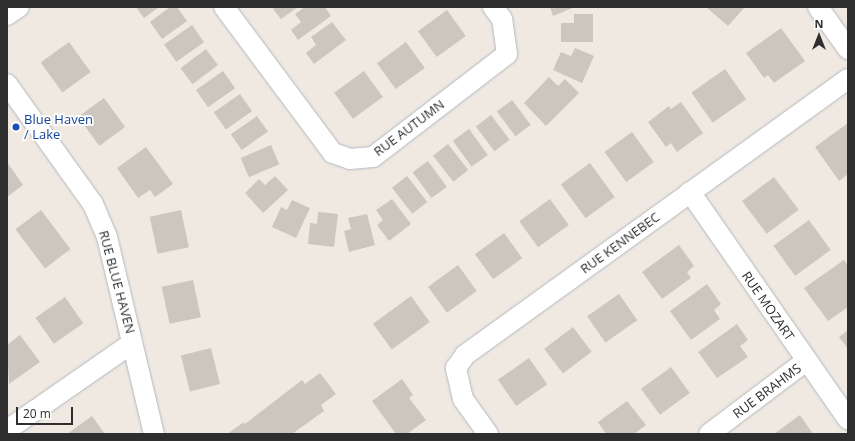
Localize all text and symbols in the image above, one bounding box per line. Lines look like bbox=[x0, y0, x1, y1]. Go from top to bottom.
north arrow bbox=[799, 16, 839, 56]
text: N bbox=[815, 16, 823, 31]
street label: RUE AUTUMN bbox=[371, 97, 447, 159]
place label: Blue Haven / Lake bbox=[24, 112, 93, 143]
marker: Blue Haven / Lake bbox=[11, 122, 21, 132]
street label: RUE KENNEBEC bbox=[577, 209, 663, 277]
street label: RUE BLUE HAVEN bbox=[96, 229, 138, 335]
street label: RUE MOZART bbox=[738, 268, 798, 344]
street label: RUE BRAHMS bbox=[730, 360, 804, 422]
scale bar bbox=[18, 399, 75, 425]
text: 20 m bbox=[23, 405, 51, 422]

